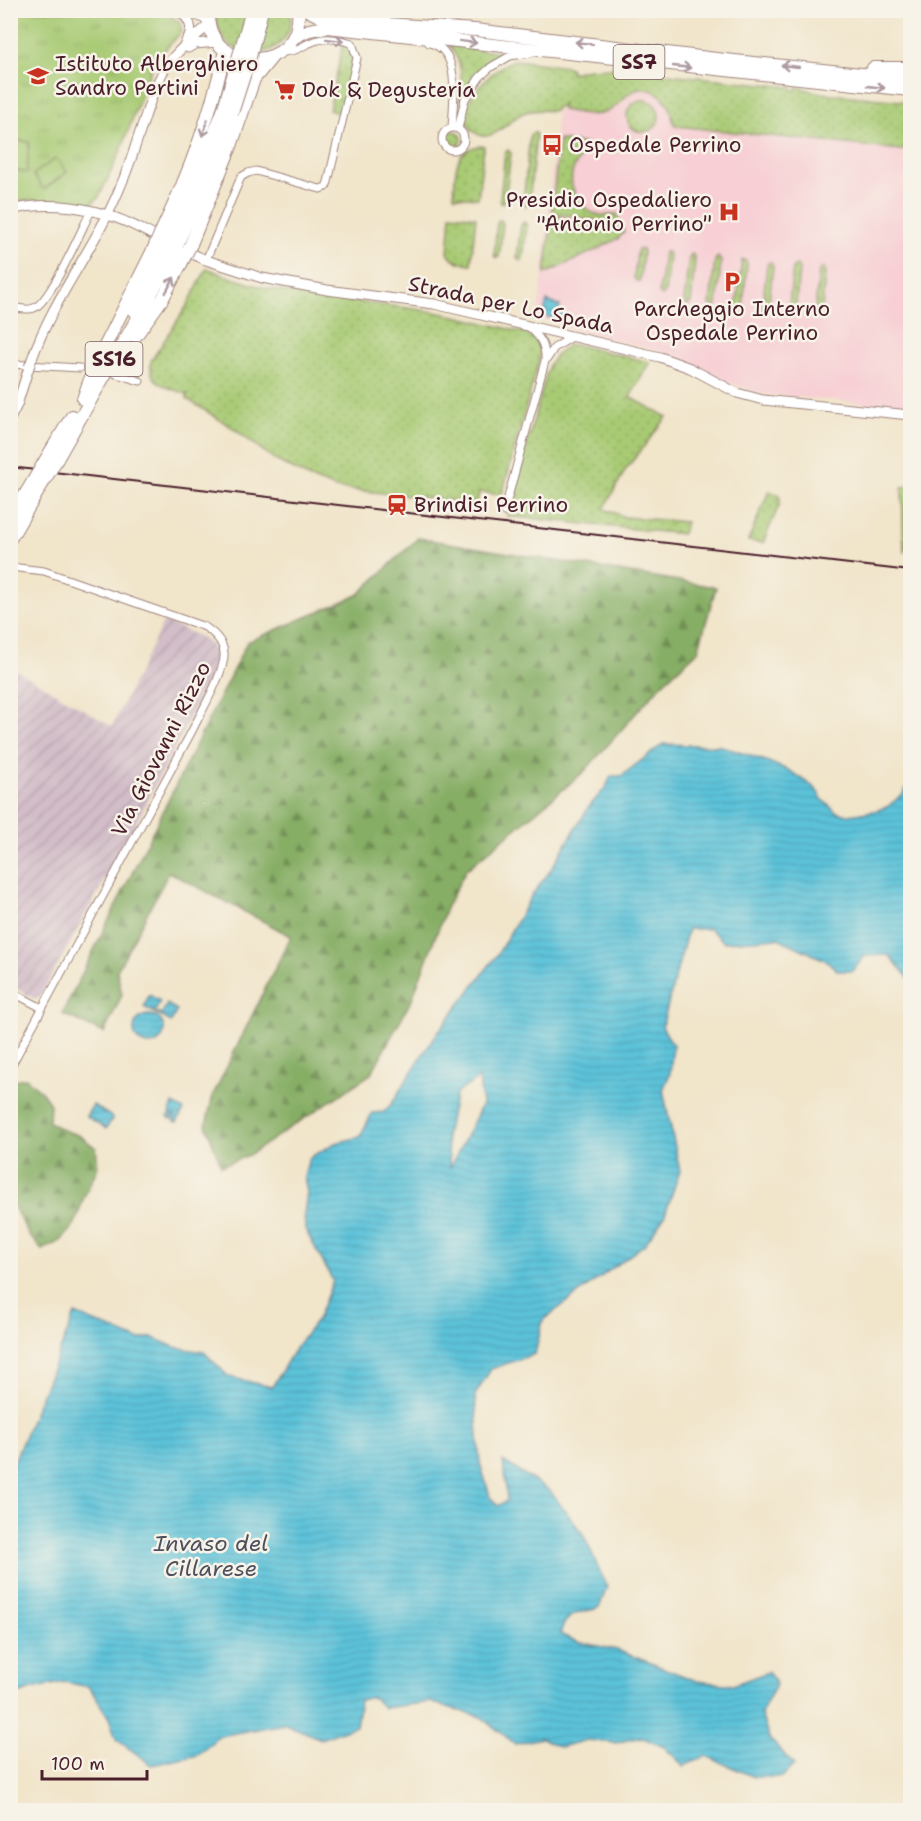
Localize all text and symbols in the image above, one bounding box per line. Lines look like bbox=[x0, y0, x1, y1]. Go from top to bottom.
one-way arrow bbox=[325, 35, 345, 46]
one-way arrow bbox=[457, 37, 477, 48]
one-way arrow bbox=[574, 37, 594, 48]
road number: SS7 bbox=[614, 45, 664, 79]
place label: Istituto Alberghiero Sandro Pertini bbox=[55, 50, 258, 102]
one-way arrow bbox=[780, 60, 800, 71]
one-way arrow bbox=[672, 61, 692, 72]
school or university icon: Istituto Alberghiero Sandro Pertini bbox=[26, 64, 50, 88]
place label: Dok & Degusteria bbox=[302, 76, 475, 104]
supermarket icon: Dok & Degusteria bbox=[273, 78, 297, 102]
one-way arrow bbox=[866, 82, 886, 93]
one-way arrow bbox=[198, 118, 209, 137]
place label: Ospedale Perrino bbox=[569, 131, 741, 159]
bus stop icon: Ospedale Perrino bbox=[540, 133, 564, 157]
place label: Presidio Ospedaliero "Antonio Perrino" bbox=[506, 186, 712, 238]
hospital icon: Presidio Ospedaliero "Antonio Perrino" bbox=[717, 200, 741, 224]
street label: Strada per Lo Spada bbox=[406, 270, 616, 340]
parking icon: Parcheggio Interno Ospedale Perrino bbox=[720, 270, 744, 294]
one-way arrow bbox=[165, 277, 177, 294]
place label: Parcheggio Interno Ospedale Perrino bbox=[634, 295, 830, 347]
road number: SS16 bbox=[86, 342, 142, 376]
place label: Brindisi Perrino bbox=[414, 491, 568, 519]
station icon: Brindisi Perrino bbox=[385, 493, 409, 517]
street label: Via Giovanni Rizzo bbox=[105, 657, 217, 841]
water label: Invaso del Cillarese bbox=[153, 1529, 268, 1583]
scale bar bbox=[42, 1743, 147, 1781]
text: 100 m bbox=[51, 1752, 105, 1776]

